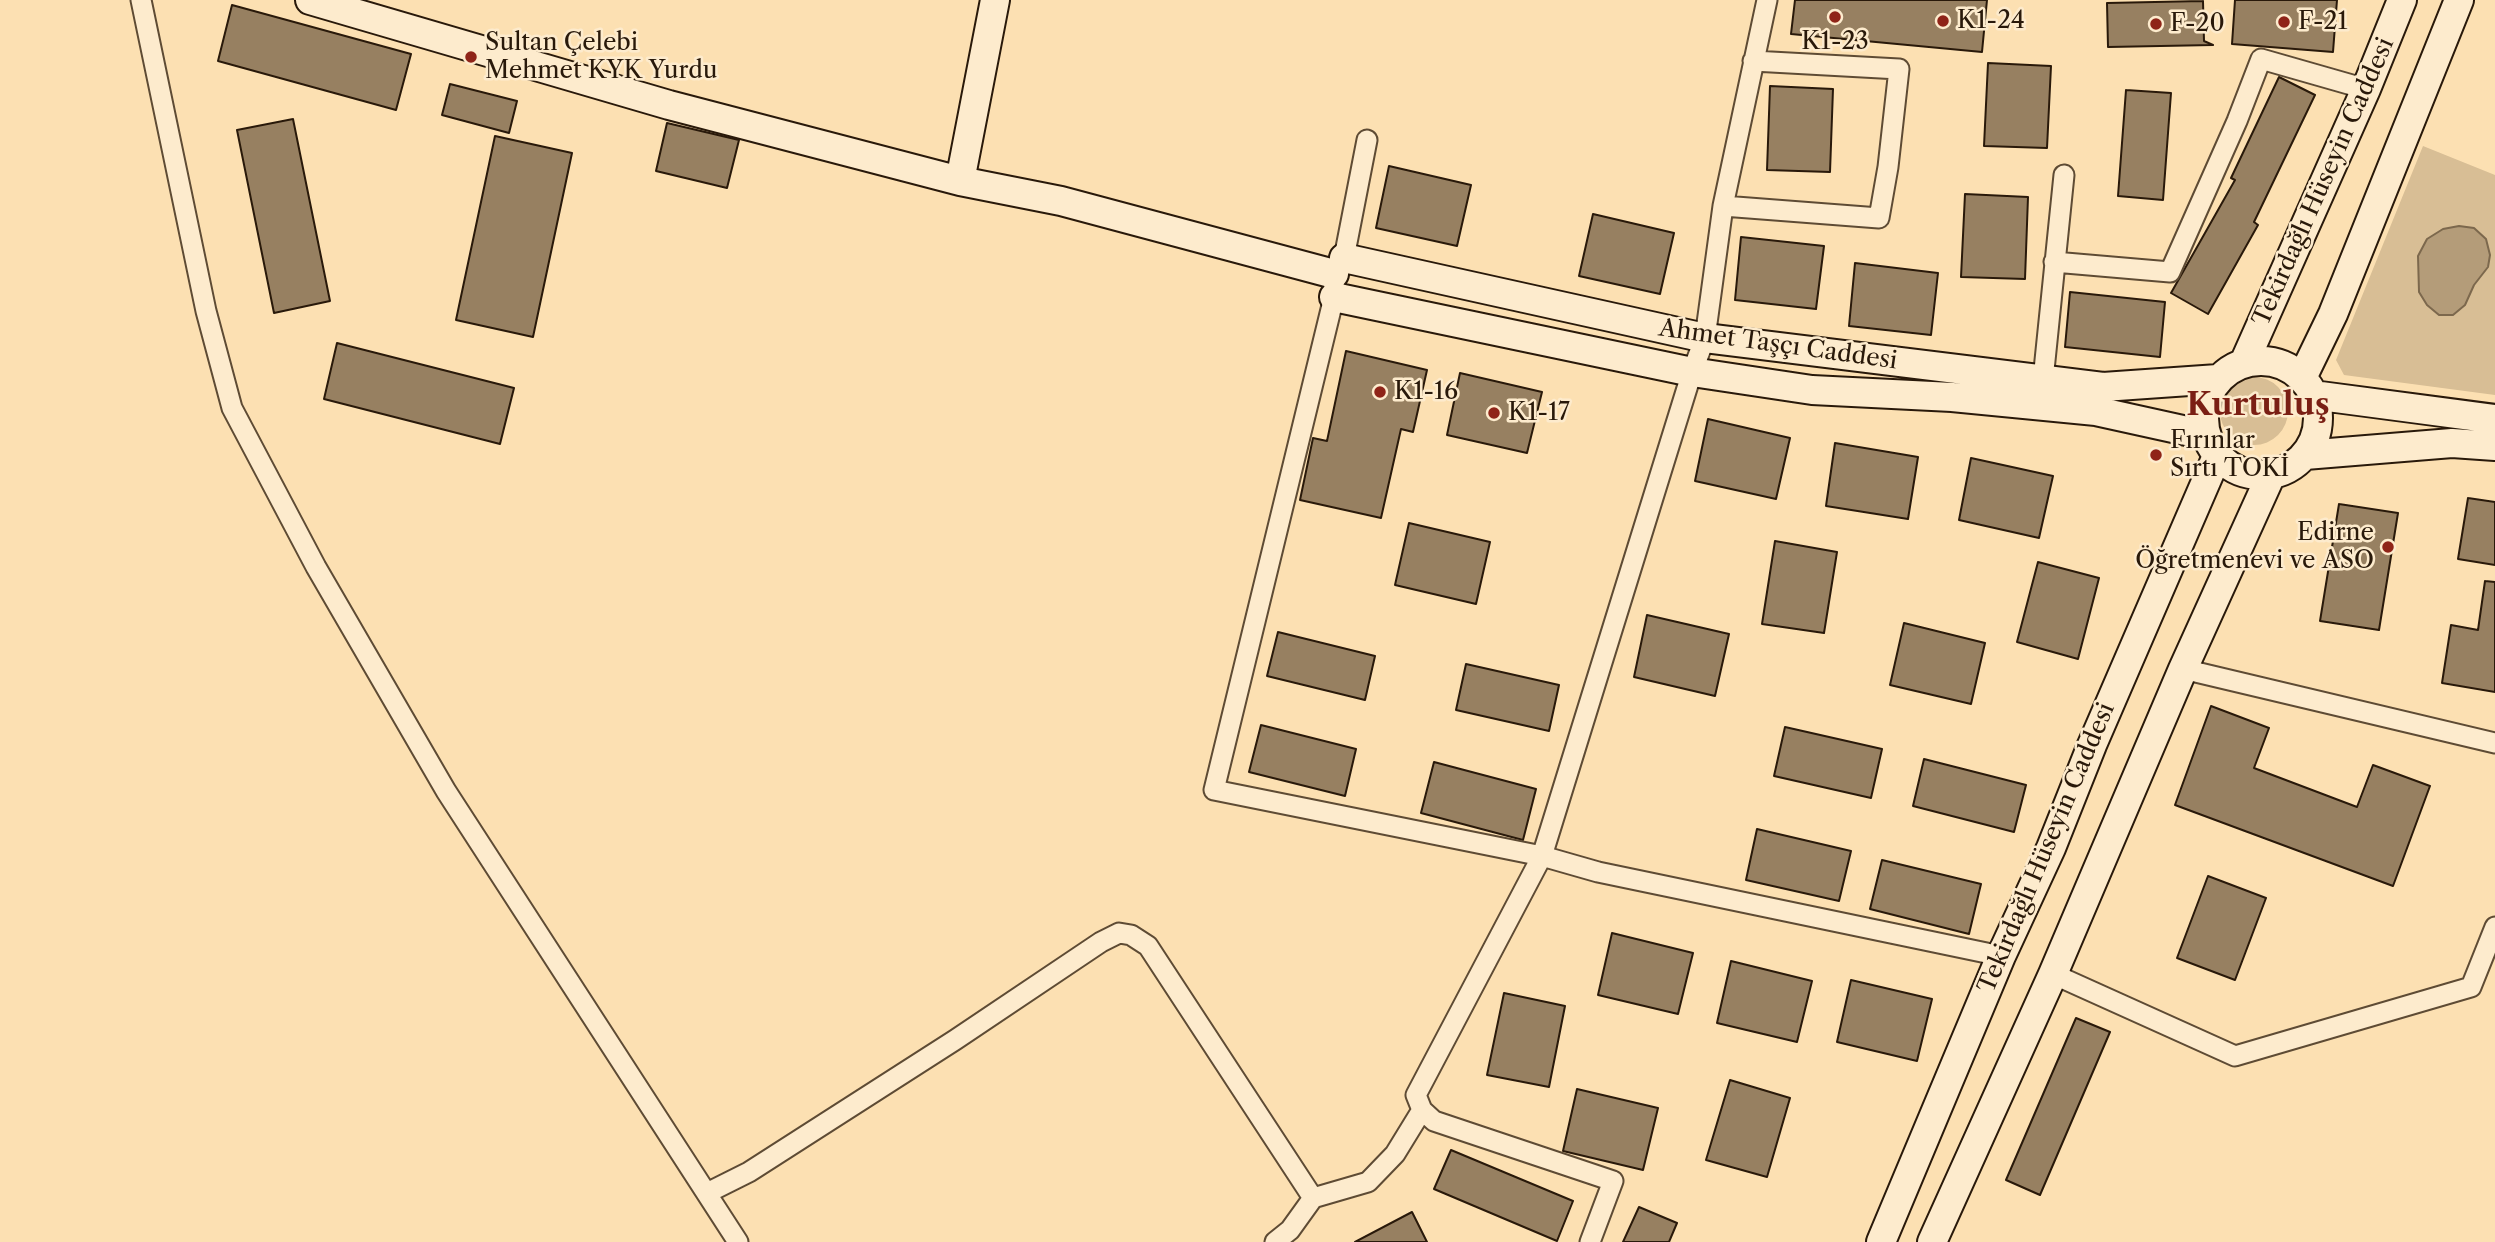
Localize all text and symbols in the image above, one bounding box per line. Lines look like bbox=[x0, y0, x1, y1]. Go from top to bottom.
place label: K1-24 bbox=[1957, 7, 2025, 35]
place label: F-21 bbox=[2298, 8, 2348, 36]
marker: K1-23 bbox=[1827, 9, 1843, 25]
place label: F-20 bbox=[2170, 10, 2225, 38]
marker: K1-24 bbox=[1935, 13, 1951, 29]
marker: F-21 bbox=[2276, 14, 2292, 30]
marker: F-20 bbox=[2148, 16, 2164, 32]
place label: K1-23 bbox=[1801, 28, 1869, 56]
place label: Sultan Çelebi Mehmet KYK Yurdu bbox=[485, 29, 718, 85]
street label: Tekirdağlı Hüseyin Caddesi bbox=[2247, 33, 2401, 331]
marker: Sultan Çelebi Mehmet KYK Yurdu bbox=[463, 49, 479, 65]
street label: Ahmet Taşçı Caddesi bbox=[1657, 314, 1899, 376]
place label: K1-16 bbox=[1394, 378, 1458, 406]
marker: K1-16 bbox=[1372, 384, 1388, 400]
district label: Kurtuluş bbox=[2186, 387, 2330, 425]
place label: K1-17 bbox=[1508, 399, 1570, 427]
marker: K1-17 bbox=[1486, 405, 1502, 421]
place label: Fırınlar Sırtı TOKİ bbox=[2170, 427, 2289, 483]
marker: Fırınlar Sırtı TOKİ bbox=[2148, 447, 2164, 463]
place label: Edirne Öğretmenevi ve ASO bbox=[2135, 519, 2374, 575]
marker: Edirne Öğretmenevi ve ASO bbox=[2380, 539, 2396, 555]
street label: Tekirdağlı Hüseyin Caddesi bbox=[1973, 699, 2121, 997]

